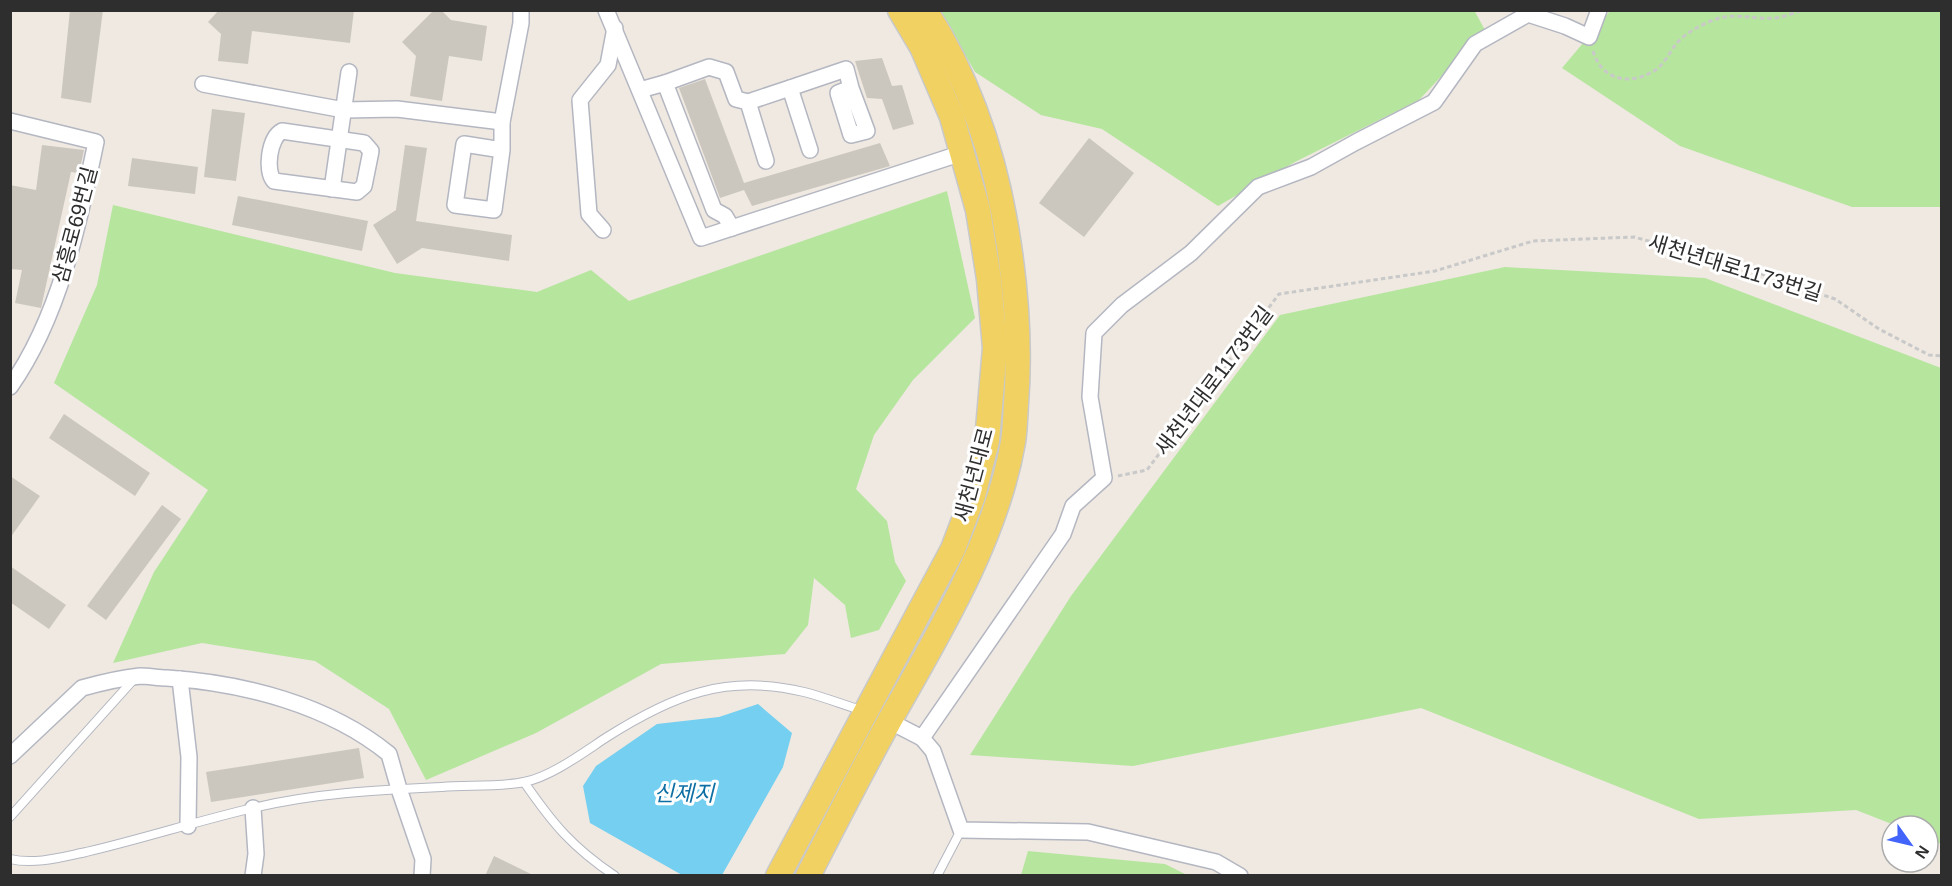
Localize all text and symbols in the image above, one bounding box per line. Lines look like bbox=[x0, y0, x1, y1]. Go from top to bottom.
street label: 삼흥로69번길 bbox=[48, 164, 101, 286]
street label: 새천년대로1173번길 bbox=[1646, 230, 1825, 305]
street label: 새천년대로1173번길 bbox=[1150, 302, 1277, 460]
street label: 새천년대로 bbox=[950, 425, 997, 525]
water label: 신제지 bbox=[654, 781, 716, 806]
north arrow bbox=[1880, 814, 1940, 874]
text: N bbox=[1912, 843, 1932, 862]

